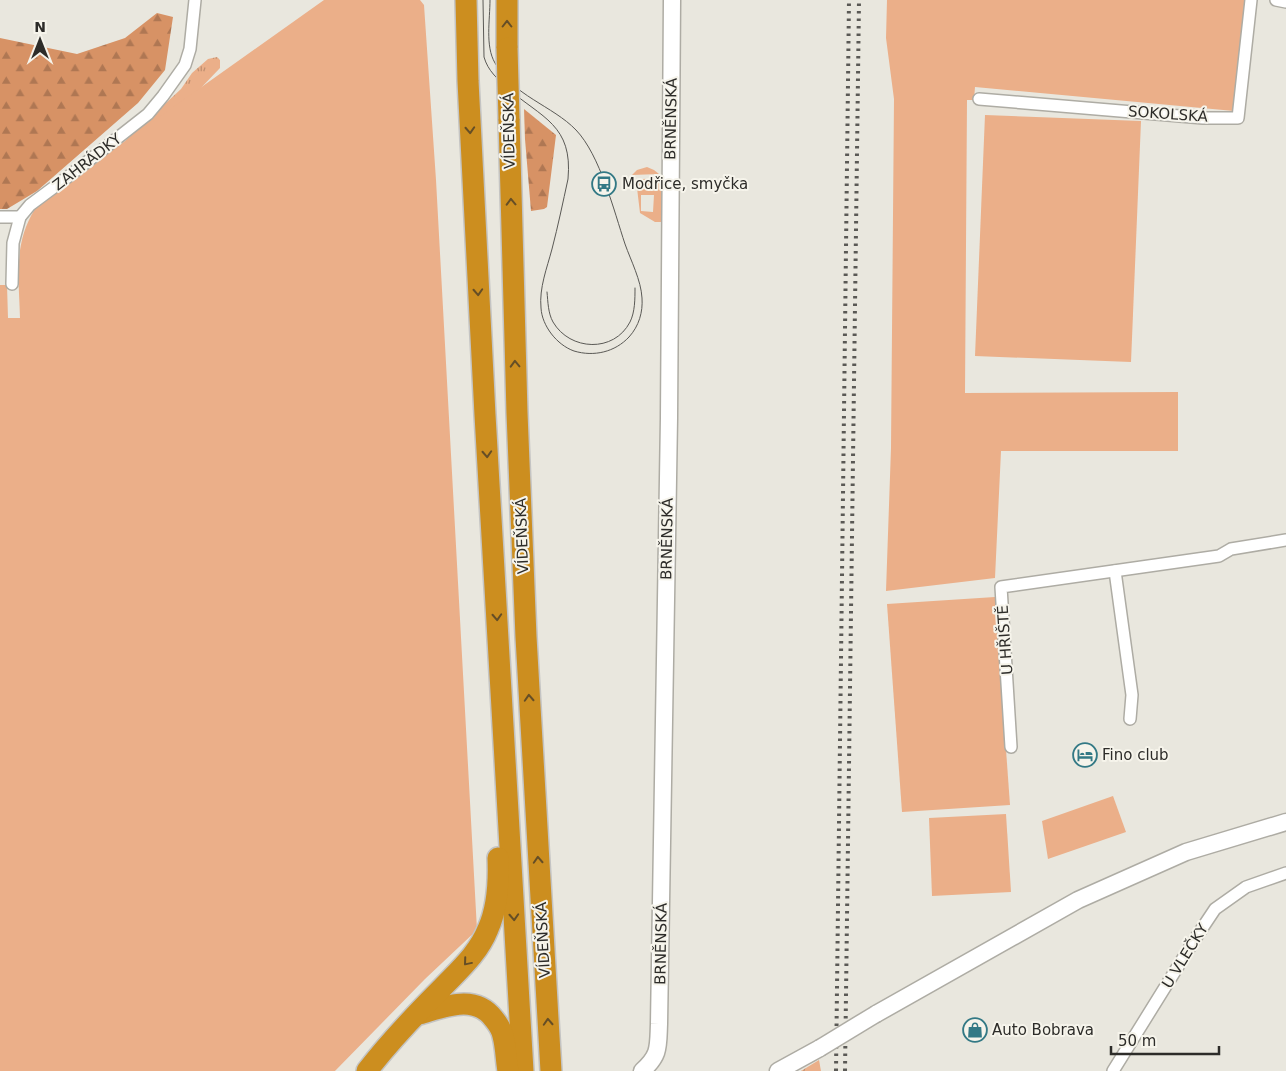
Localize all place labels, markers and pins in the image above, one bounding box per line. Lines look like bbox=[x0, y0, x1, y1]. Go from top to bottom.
bus stop icon: Modřice, smyčka bbox=[591, 171, 617, 197]
place label: Modřice, smyčka bbox=[622, 175, 748, 193]
hotel icon: Fino club bbox=[1072, 742, 1098, 768]
place label: Fino club bbox=[1102, 746, 1169, 764]
shop icon: Auto Bobrava bbox=[962, 1017, 988, 1043]
place label: Auto Bobrava bbox=[992, 1021, 1094, 1039]

